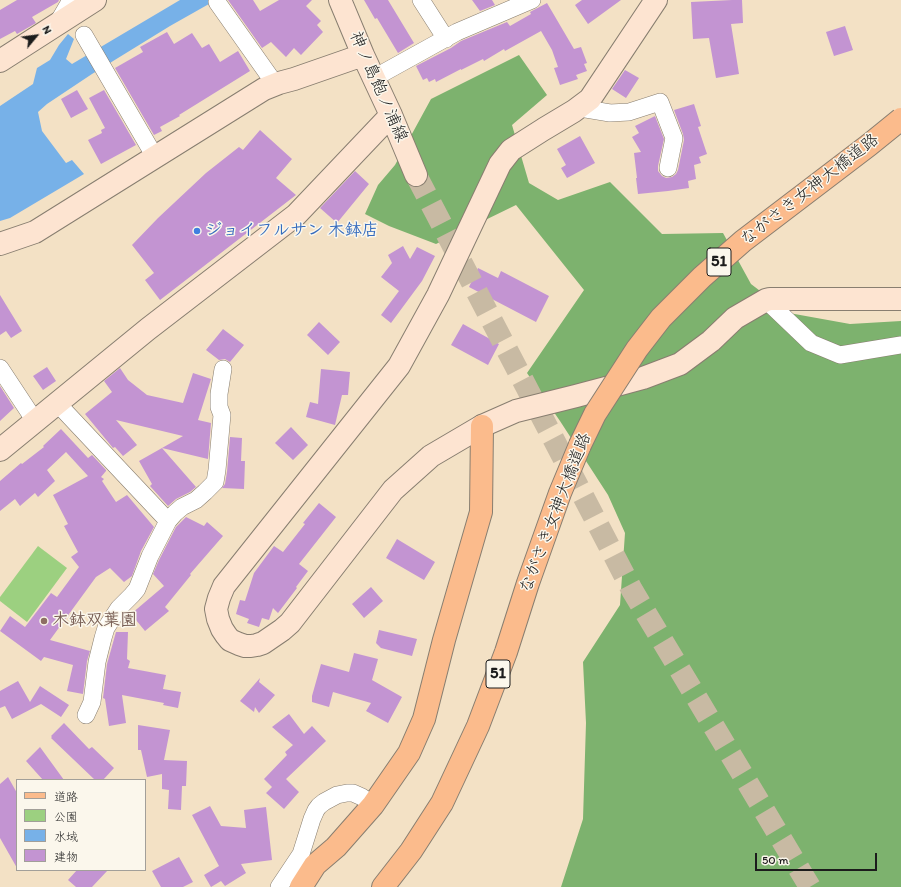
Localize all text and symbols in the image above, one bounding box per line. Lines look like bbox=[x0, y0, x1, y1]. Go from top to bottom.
north arrow bbox=[16, 16, 56, 56]
text: N bbox=[39, 24, 54, 36]
street label: 神ノ島飽ノ浦線 bbox=[344, 28, 412, 146]
street label: ながさき女神大橋道路 bbox=[737, 130, 883, 250]
place label: ジョイフルサン 木鉢店 bbox=[205, 221, 379, 241]
marker: ジョイフルサン 木鉢店 bbox=[192, 226, 202, 236]
road number: 51 bbox=[707, 248, 731, 276]
street label: ながさき女神大橋道路 bbox=[516, 430, 596, 596]
place label: 木鉢双葉園 bbox=[52, 611, 137, 631]
marker: 木鉢双葉園 bbox=[39, 616, 49, 626]
road number: 51 bbox=[486, 660, 510, 688]
legend bbox=[16, 779, 146, 871]
text: 道路 bbox=[54, 790, 78, 804]
text: 公園 bbox=[54, 810, 78, 824]
text: 水域 bbox=[54, 830, 78, 844]
scale bar bbox=[757, 845, 879, 871]
text: 建物 bbox=[54, 850, 78, 864]
text: 50 m bbox=[762, 853, 788, 867]

